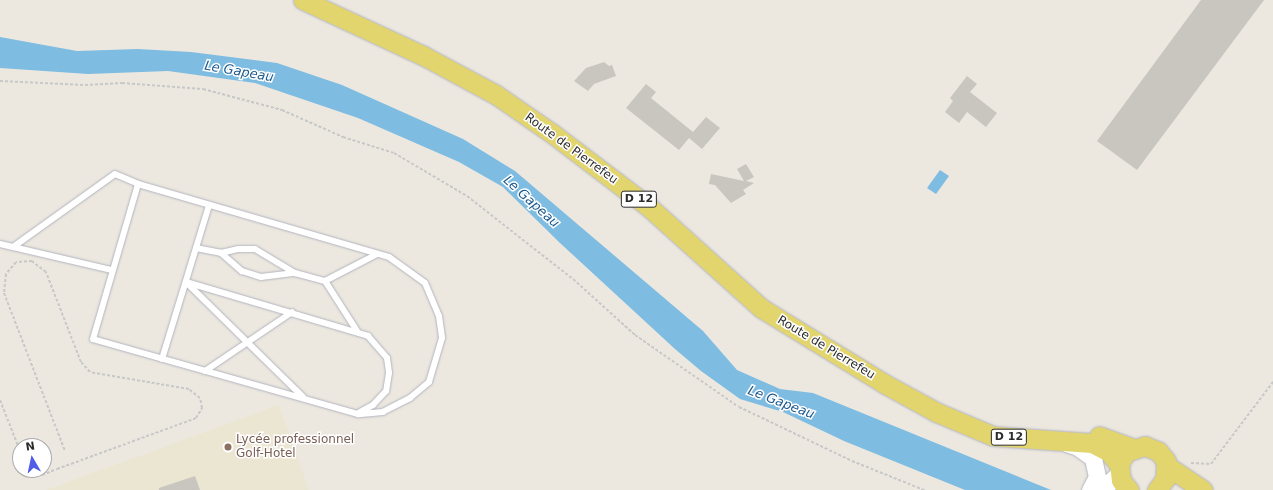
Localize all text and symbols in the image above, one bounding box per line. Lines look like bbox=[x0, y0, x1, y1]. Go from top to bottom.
water label: Le Gapeau bbox=[203, 58, 275, 86]
street label: Route de Pierrefeu bbox=[522, 111, 620, 187]
water label: Le Gapeau bbox=[500, 173, 562, 231]
road number: D 12 bbox=[620, 190, 658, 208]
street label: Route de Pierrefeu bbox=[775, 313, 877, 383]
water label: Le Gapeau bbox=[746, 383, 816, 423]
road number: D 12 bbox=[990, 428, 1028, 446]
place label: Lycée professionnel Golf-Hotel bbox=[236, 433, 354, 461]
north arrow bbox=[12, 438, 52, 478]
text: N bbox=[25, 440, 36, 454]
marker: Lycée professionnel Golf-Hotel bbox=[223, 442, 233, 452]

